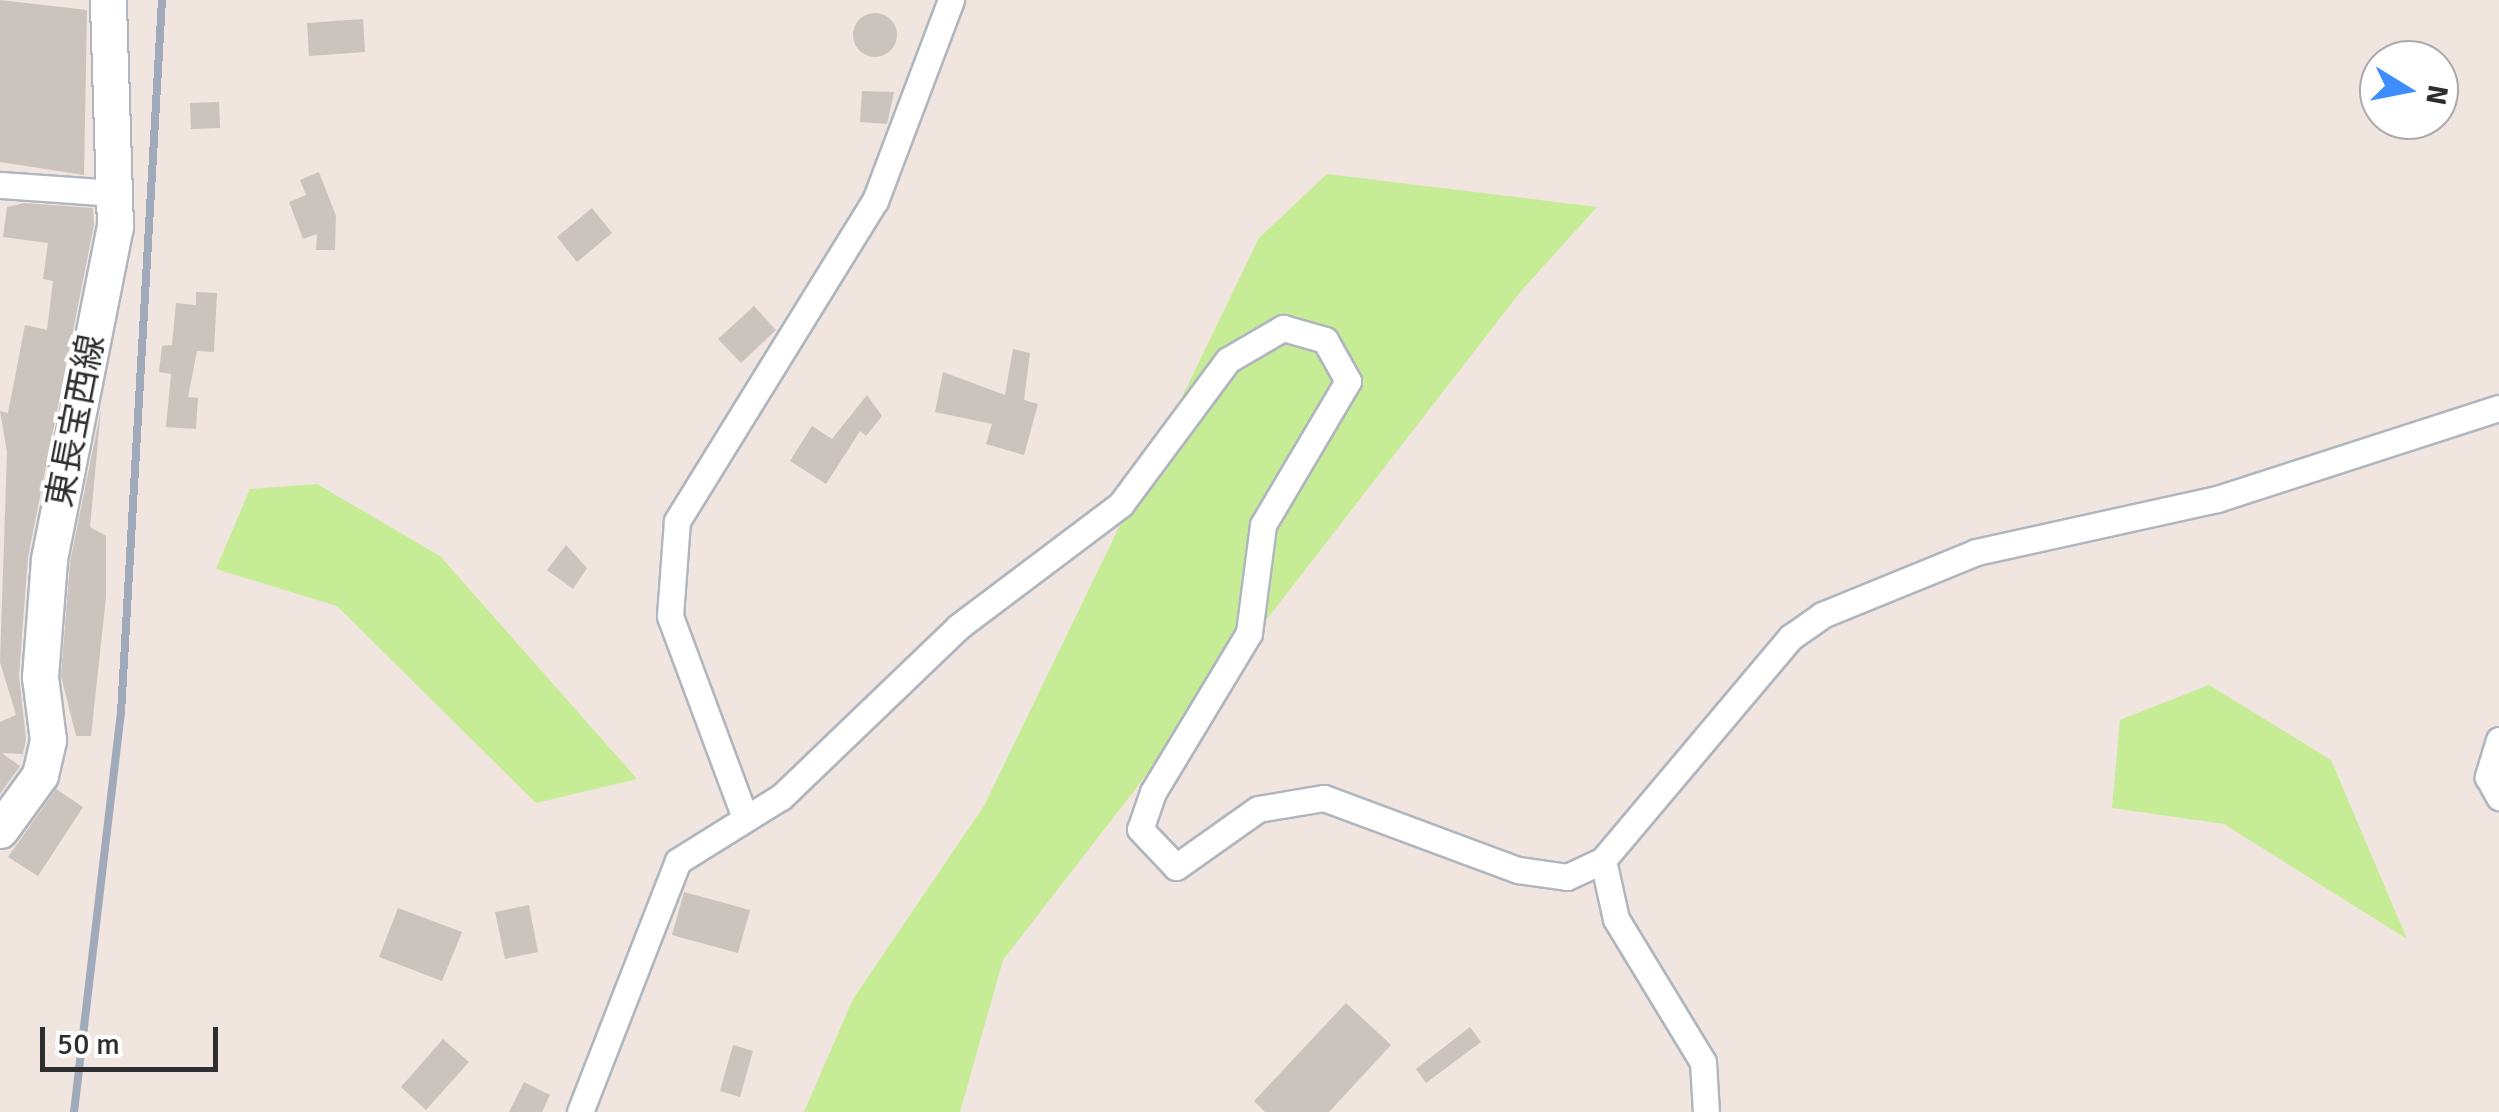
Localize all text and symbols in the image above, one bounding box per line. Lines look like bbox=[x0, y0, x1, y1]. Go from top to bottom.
north arrow bbox=[2359, 40, 2459, 140]
text: N bbox=[2418, 82, 2455, 107]
street label: 東長宝西線 bbox=[39, 331, 113, 511]
scale bar bbox=[45, 1007, 222, 1069]
text: 50 m bbox=[57, 1026, 120, 1063]

